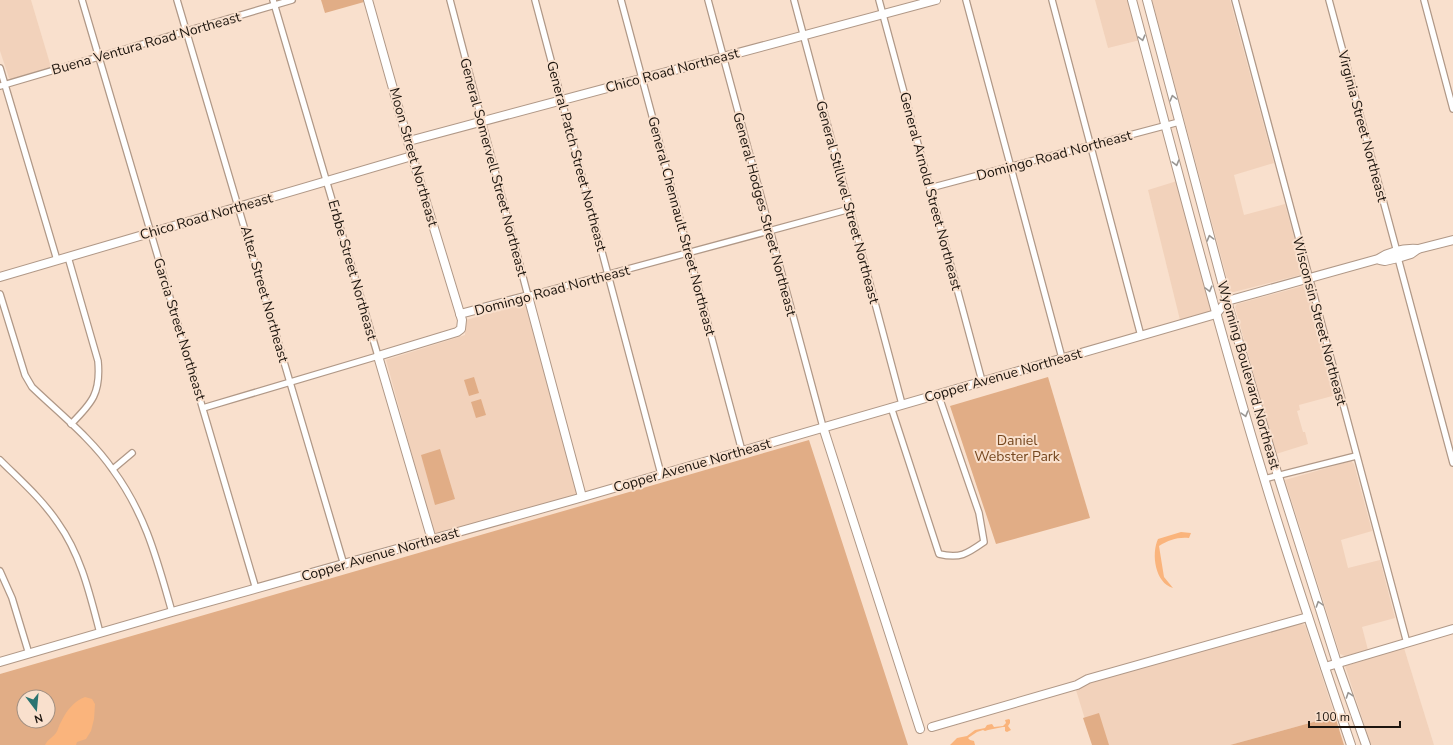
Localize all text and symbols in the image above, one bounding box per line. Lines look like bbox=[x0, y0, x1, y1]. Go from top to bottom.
street label: Buena Ventura Road Northeast bbox=[49, 7, 243, 80]
one-way arrow bbox=[1138, 34, 1146, 41]
street label: Chico Road Northeast bbox=[603, 44, 741, 97]
street label: Virginia Street Northeast bbox=[1333, 47, 1392, 204]
street label: General Somervell Street Northeast bbox=[455, 56, 532, 279]
street label: General Patch Street Northeast bbox=[542, 59, 611, 254]
street label: Moon Street Northeast bbox=[385, 85, 442, 229]
street label: General Arnold Street Northeast bbox=[895, 90, 966, 292]
one-way arrow bbox=[1169, 95, 1177, 102]
street label: General Stillwel Street Northeast bbox=[811, 99, 884, 306]
street label: General Hodges Street Northeast bbox=[728, 110, 801, 318]
street label: General Chennault Street Northeast bbox=[643, 114, 720, 338]
street label: Domingo Road Northeast bbox=[974, 126, 1134, 185]
one-way arrow bbox=[1171, 160, 1180, 167]
street label: Chico Road Northeast bbox=[138, 188, 275, 245]
street label: Erbbe Street Northeast bbox=[323, 198, 382, 343]
street label: Altez Street Northeast bbox=[236, 224, 293, 365]
one-way arrow bbox=[1206, 234, 1215, 241]
street label: Wisconsin Street Northeast bbox=[1288, 235, 1351, 408]
street label: Garcia Street Northeast bbox=[149, 256, 210, 403]
street label: Domingo Road Northeast bbox=[472, 261, 632, 320]
street label: Wyoming Boulevard Northeast bbox=[1212, 279, 1285, 472]
one-way arrow bbox=[1204, 285, 1213, 292]
street label: Copper Avenue Northeast bbox=[922, 344, 1084, 407]
one-way arrow bbox=[1240, 410, 1249, 417]
park label: Daniel Webster Park bbox=[974, 431, 1061, 466]
street label: Copper Avenue Northeast bbox=[611, 434, 773, 497]
street label: Copper Avenue Northeast bbox=[299, 523, 461, 586]
one-way arrow bbox=[1315, 600, 1323, 607]
north arrow bbox=[16, 689, 56, 729]
one-way arrow bbox=[1345, 692, 1353, 699]
scale bar bbox=[1309, 703, 1400, 729]
text: 100 m bbox=[1315, 709, 1350, 725]
text: N bbox=[33, 710, 45, 726]

